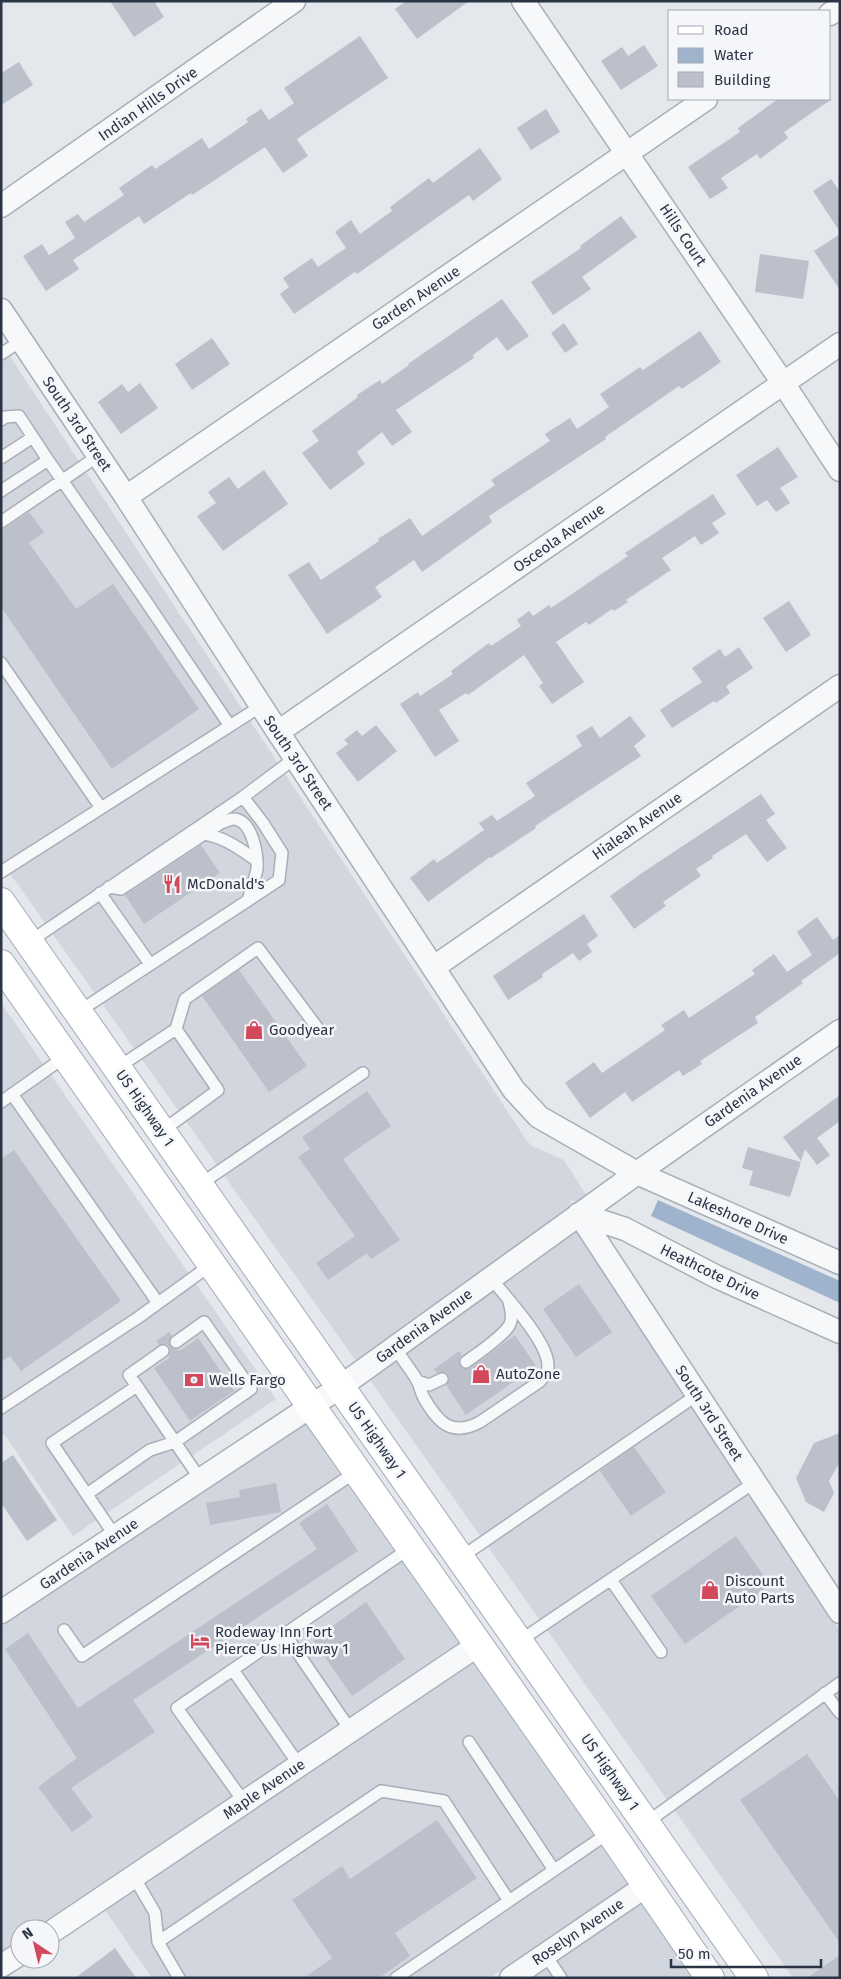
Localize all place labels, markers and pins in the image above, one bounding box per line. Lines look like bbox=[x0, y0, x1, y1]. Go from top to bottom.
restaurant icon: McDonald's bbox=[161, 873, 183, 895]
place label: McDonald's bbox=[187, 875, 265, 893]
shop icon: Goodyear bbox=[243, 1019, 265, 1041]
place label: Goodyear bbox=[269, 1021, 334, 1039]
shop icon: AutoZone bbox=[470, 1363, 492, 1385]
place label: AutoZone bbox=[496, 1365, 561, 1383]
bank icon: Wells Fargo bbox=[183, 1369, 205, 1391]
place label: Wells Fargo bbox=[209, 1371, 286, 1389]
place label: Discount Auto Parts bbox=[725, 1572, 795, 1607]
shop icon: Discount Auto Parts bbox=[699, 1579, 721, 1601]
place label: Rodeway Inn Fort Pierce Us Highway 1 bbox=[215, 1623, 349, 1658]
hotel icon: Rodeway Inn Fort Pierce Us Highway 1 bbox=[189, 1630, 211, 1652]

